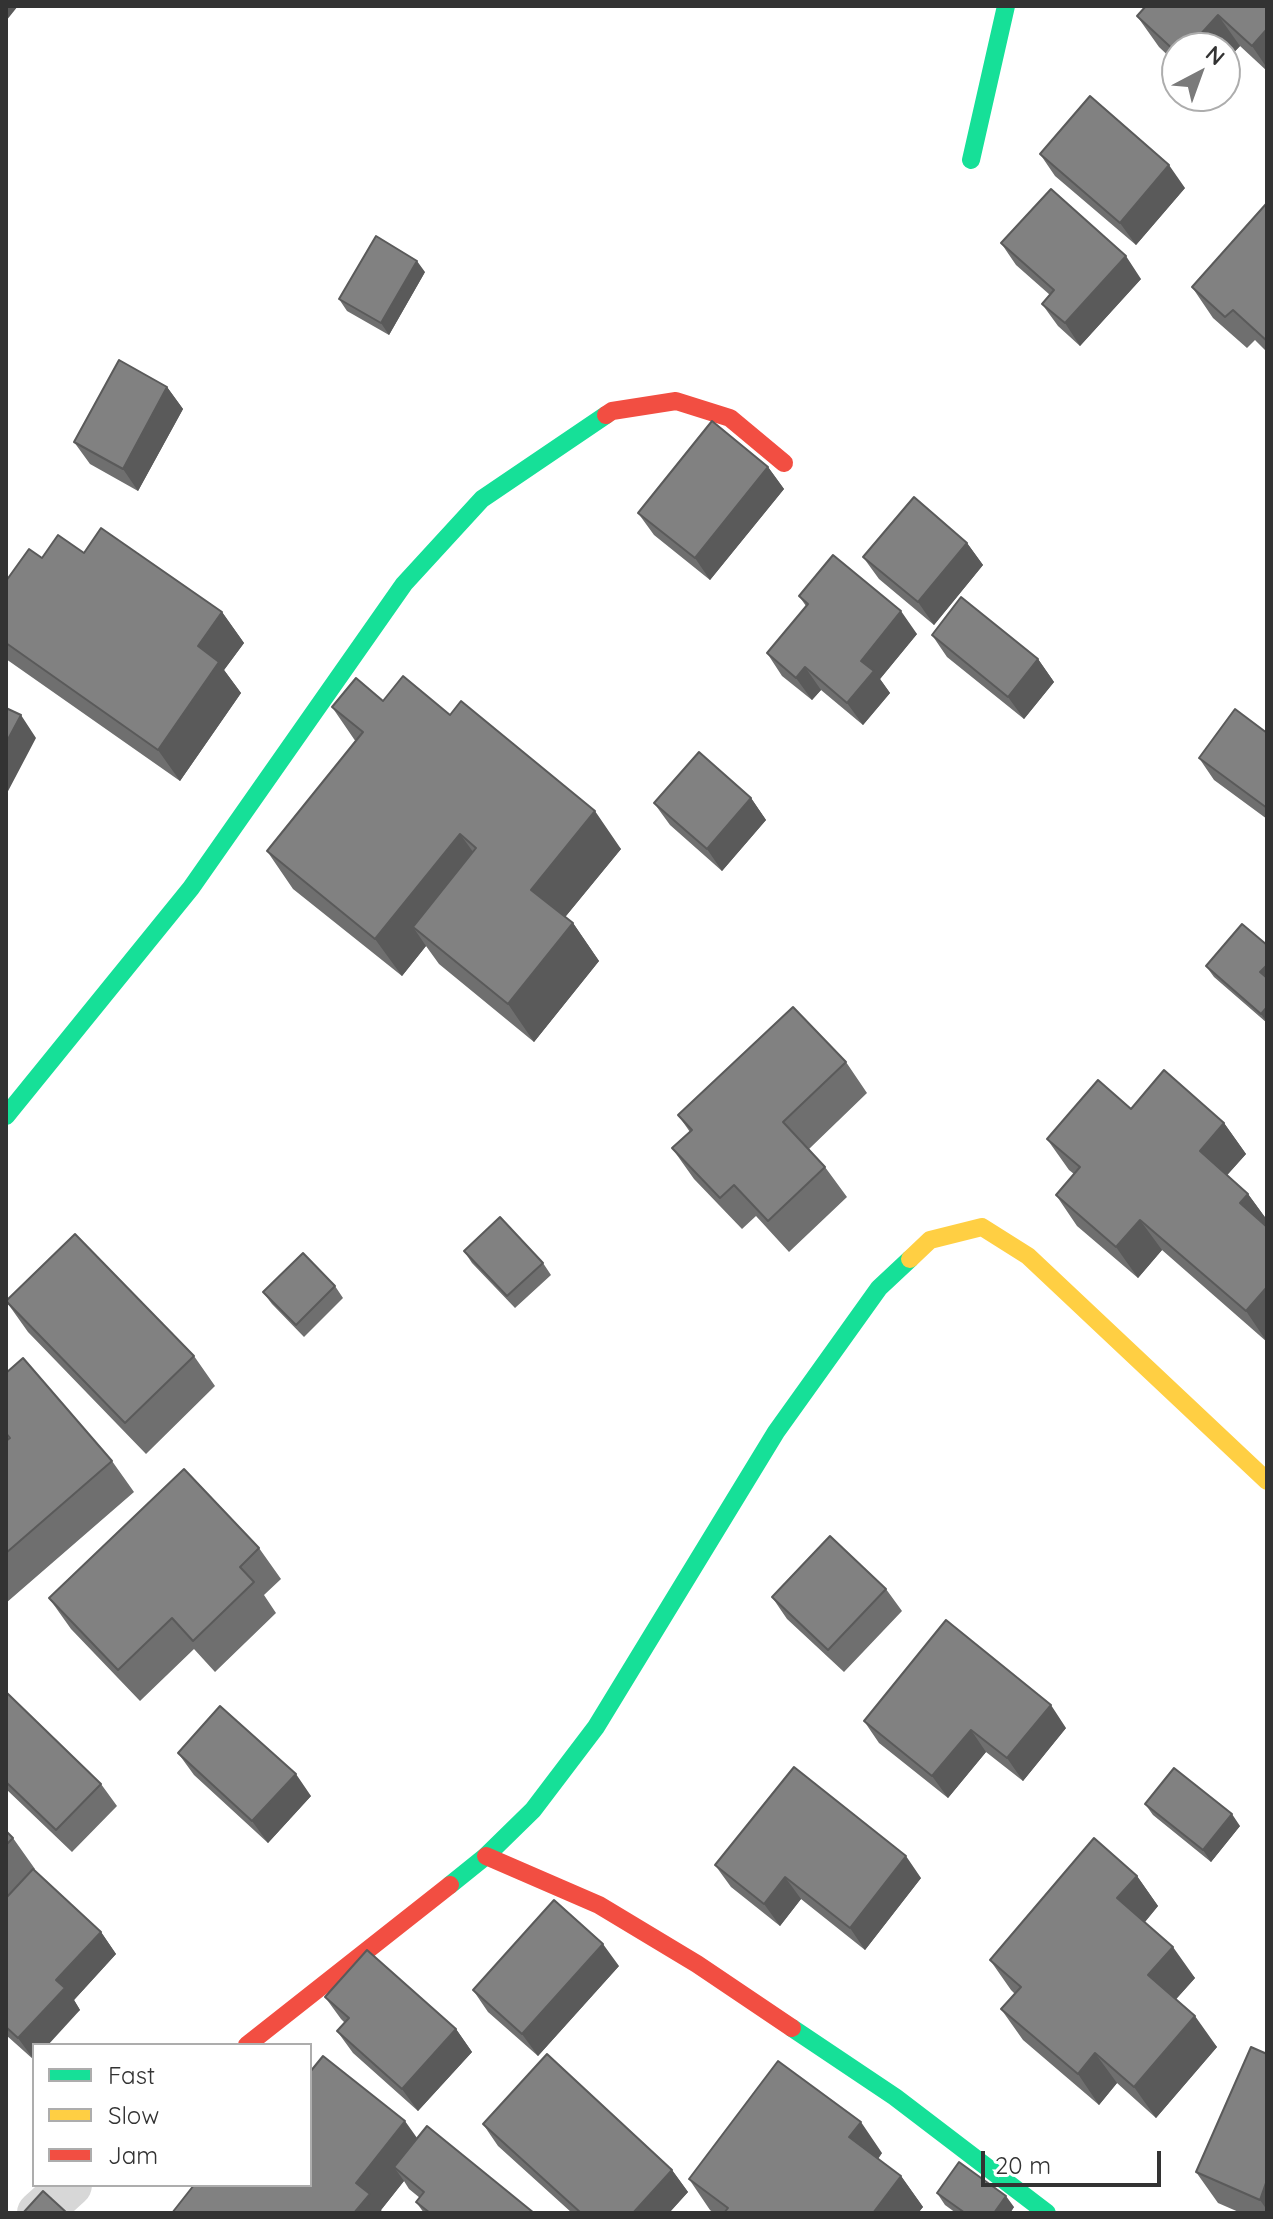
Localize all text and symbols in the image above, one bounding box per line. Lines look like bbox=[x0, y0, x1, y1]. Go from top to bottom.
north arrow bbox=[1161, 32, 1241, 112]
text: N bbox=[1200, 40, 1231, 71]
legend bbox=[32, 2043, 312, 2187]
text: Fast bbox=[108, 2060, 155, 2090]
text: Slow bbox=[108, 2100, 159, 2130]
scale bar bbox=[985, 2135, 1165, 2185]
text: Jam bbox=[108, 2140, 158, 2170]
text: 20 m bbox=[995, 2150, 1051, 2180]

